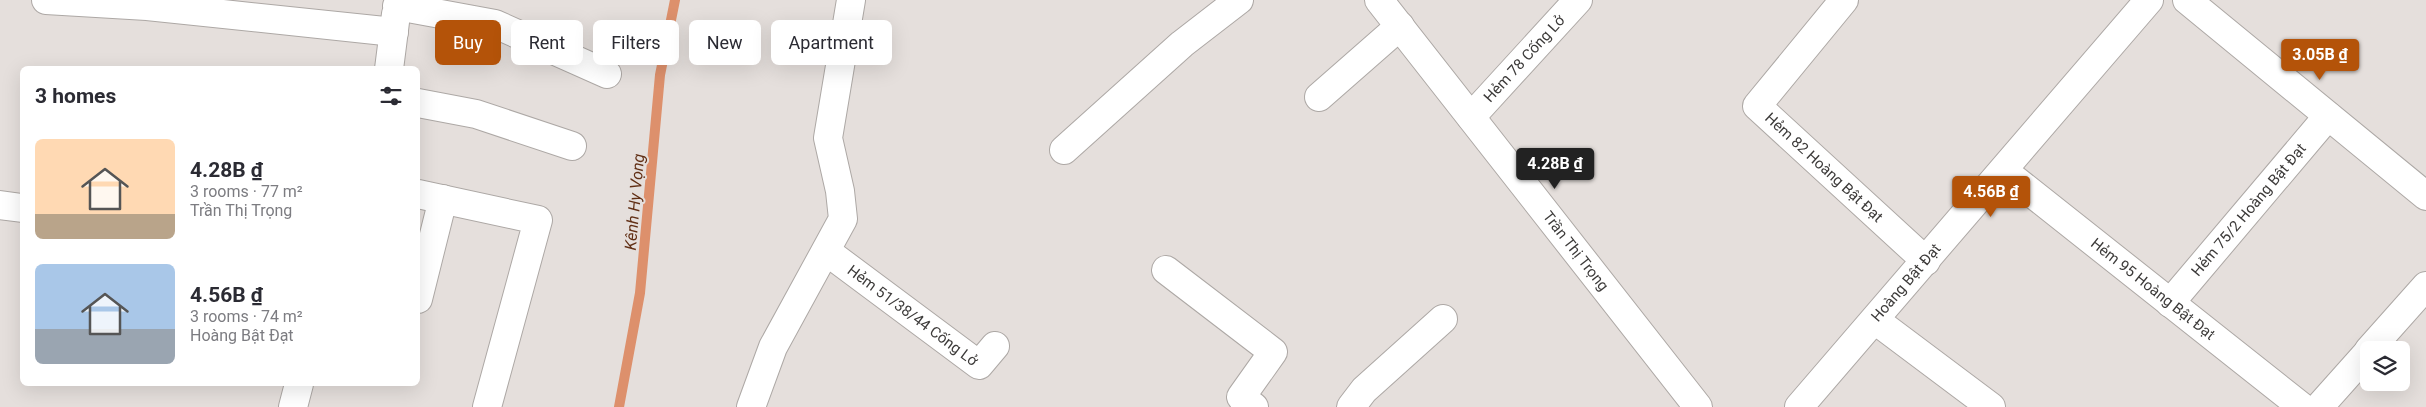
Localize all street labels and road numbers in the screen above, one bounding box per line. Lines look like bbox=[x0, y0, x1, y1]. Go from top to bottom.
street label: Hẻm 78 Cống Lở bbox=[1480, 11, 1569, 106]
street label: Hẻm 82 Hoàng Bật Đạt bbox=[1761, 109, 1887, 226]
street label: Hẻm 75/2 Hoàng Bật Đạt bbox=[2188, 140, 2310, 280]
street label: Trần Thị Trọng bbox=[1539, 208, 1612, 294]
street label: Hẻm 95 Hoàng Bật Đạt bbox=[2087, 234, 2219, 344]
street label: Hoàng Bật Đạt bbox=[1867, 240, 1945, 325]
street label: Hẻm 51/38/44 Cống Lở bbox=[844, 261, 982, 370]

